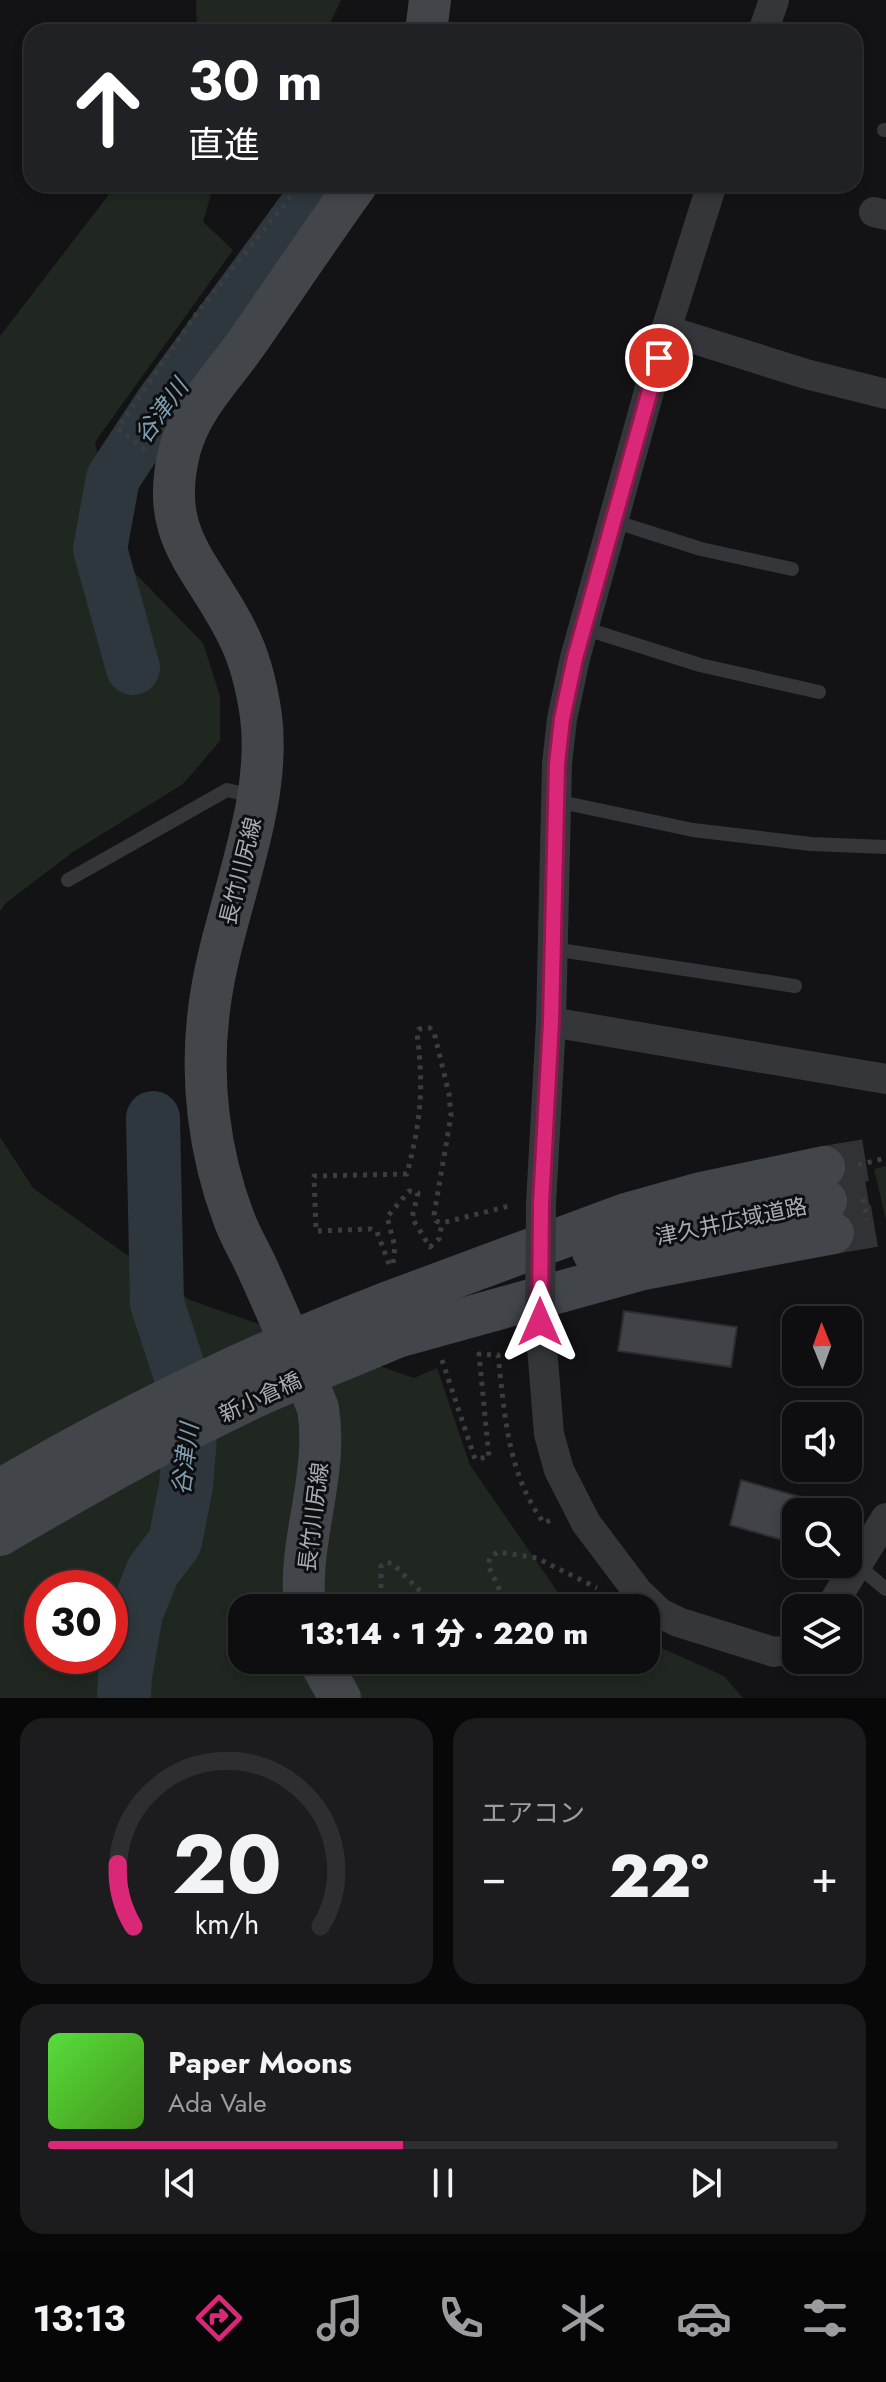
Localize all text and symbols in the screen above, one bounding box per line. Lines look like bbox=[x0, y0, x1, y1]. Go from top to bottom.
text: 30 m bbox=[188, 40, 323, 121]
icon: ahead bbox=[56, 56, 160, 160]
text: 直進 bbox=[188, 118, 260, 170]
pin bbox=[625, 324, 693, 392]
icon: arrive bbox=[637, 336, 681, 380]
water label: 谷津川 bbox=[126, 369, 198, 450]
street label: 長竹川尻線 bbox=[211, 814, 269, 928]
street label: 津久井広域道路 bbox=[652, 1189, 810, 1253]
position arrow bbox=[498, 1280, 582, 1364]
north arrow bbox=[782, 1306, 862, 1386]
map controls bbox=[782, 1306, 862, 1674]
street label: 新小倉橋 bbox=[213, 1364, 307, 1430]
button: sound bbox=[782, 1402, 862, 1482]
water label: 谷津川 bbox=[163, 1418, 207, 1497]
street label: 長竹川尻線 bbox=[290, 1460, 336, 1574]
button: search bbox=[782, 1498, 862, 1578]
speed limit sign: 30 bbox=[24, 1570, 128, 1674]
button: layers bbox=[782, 1594, 862, 1674]
text: 13:14 · 1 分 · 220 m bbox=[300, 1612, 588, 1655]
text: エアコン bbox=[481, 1794, 585, 1832]
text: 20 bbox=[172, 1804, 281, 1924]
text: 22° bbox=[609, 1833, 709, 1920]
text: − bbox=[481, 1845, 507, 1909]
text: + bbox=[811, 1845, 838, 1909]
text: km/h bbox=[194, 1903, 259, 1945]
text: Paper Moons bbox=[168, 2041, 352, 2084]
text: Ada Vale bbox=[168, 2084, 267, 2122]
icon: previous bbox=[158, 2161, 202, 2205]
icon: pause bbox=[421, 2161, 465, 2205]
icon: next bbox=[684, 2161, 728, 2205]
icon: directions bbox=[191, 2290, 247, 2346]
icon: music bbox=[312, 2290, 368, 2346]
icon: phone bbox=[433, 2290, 489, 2346]
icon: climate bbox=[555, 2290, 611, 2346]
icon: car bbox=[676, 2290, 732, 2346]
icon: filters bbox=[797, 2290, 853, 2346]
text: 13:13 bbox=[33, 2292, 126, 2344]

